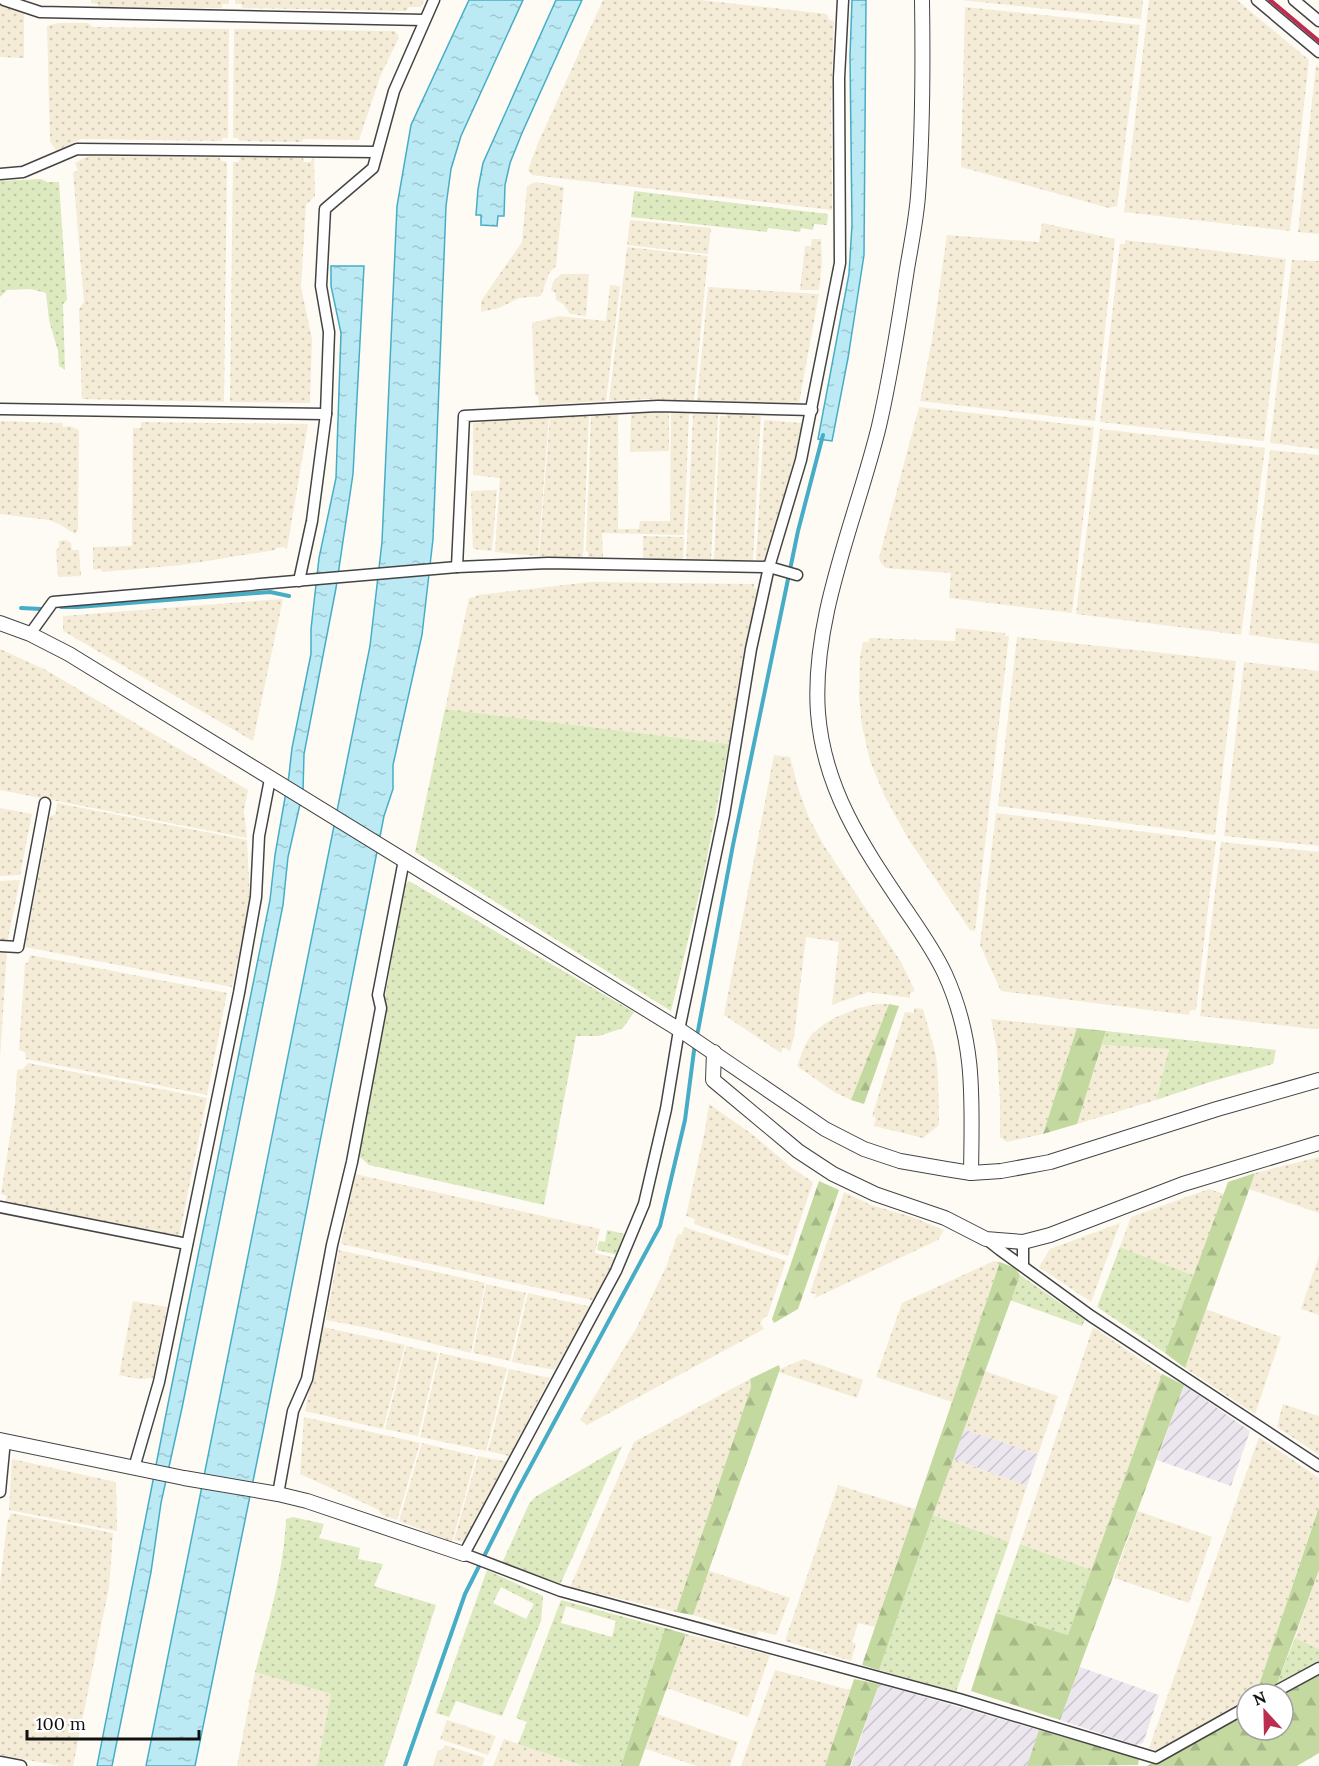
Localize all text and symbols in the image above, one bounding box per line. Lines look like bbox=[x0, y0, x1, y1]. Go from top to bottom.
north arrow bbox=[1235, 1682, 1295, 1742]
text: N bbox=[1250, 1687, 1269, 1710]
scale bar bbox=[27, 1703, 200, 1741]
text: 100 m bbox=[36, 1712, 86, 1735]

